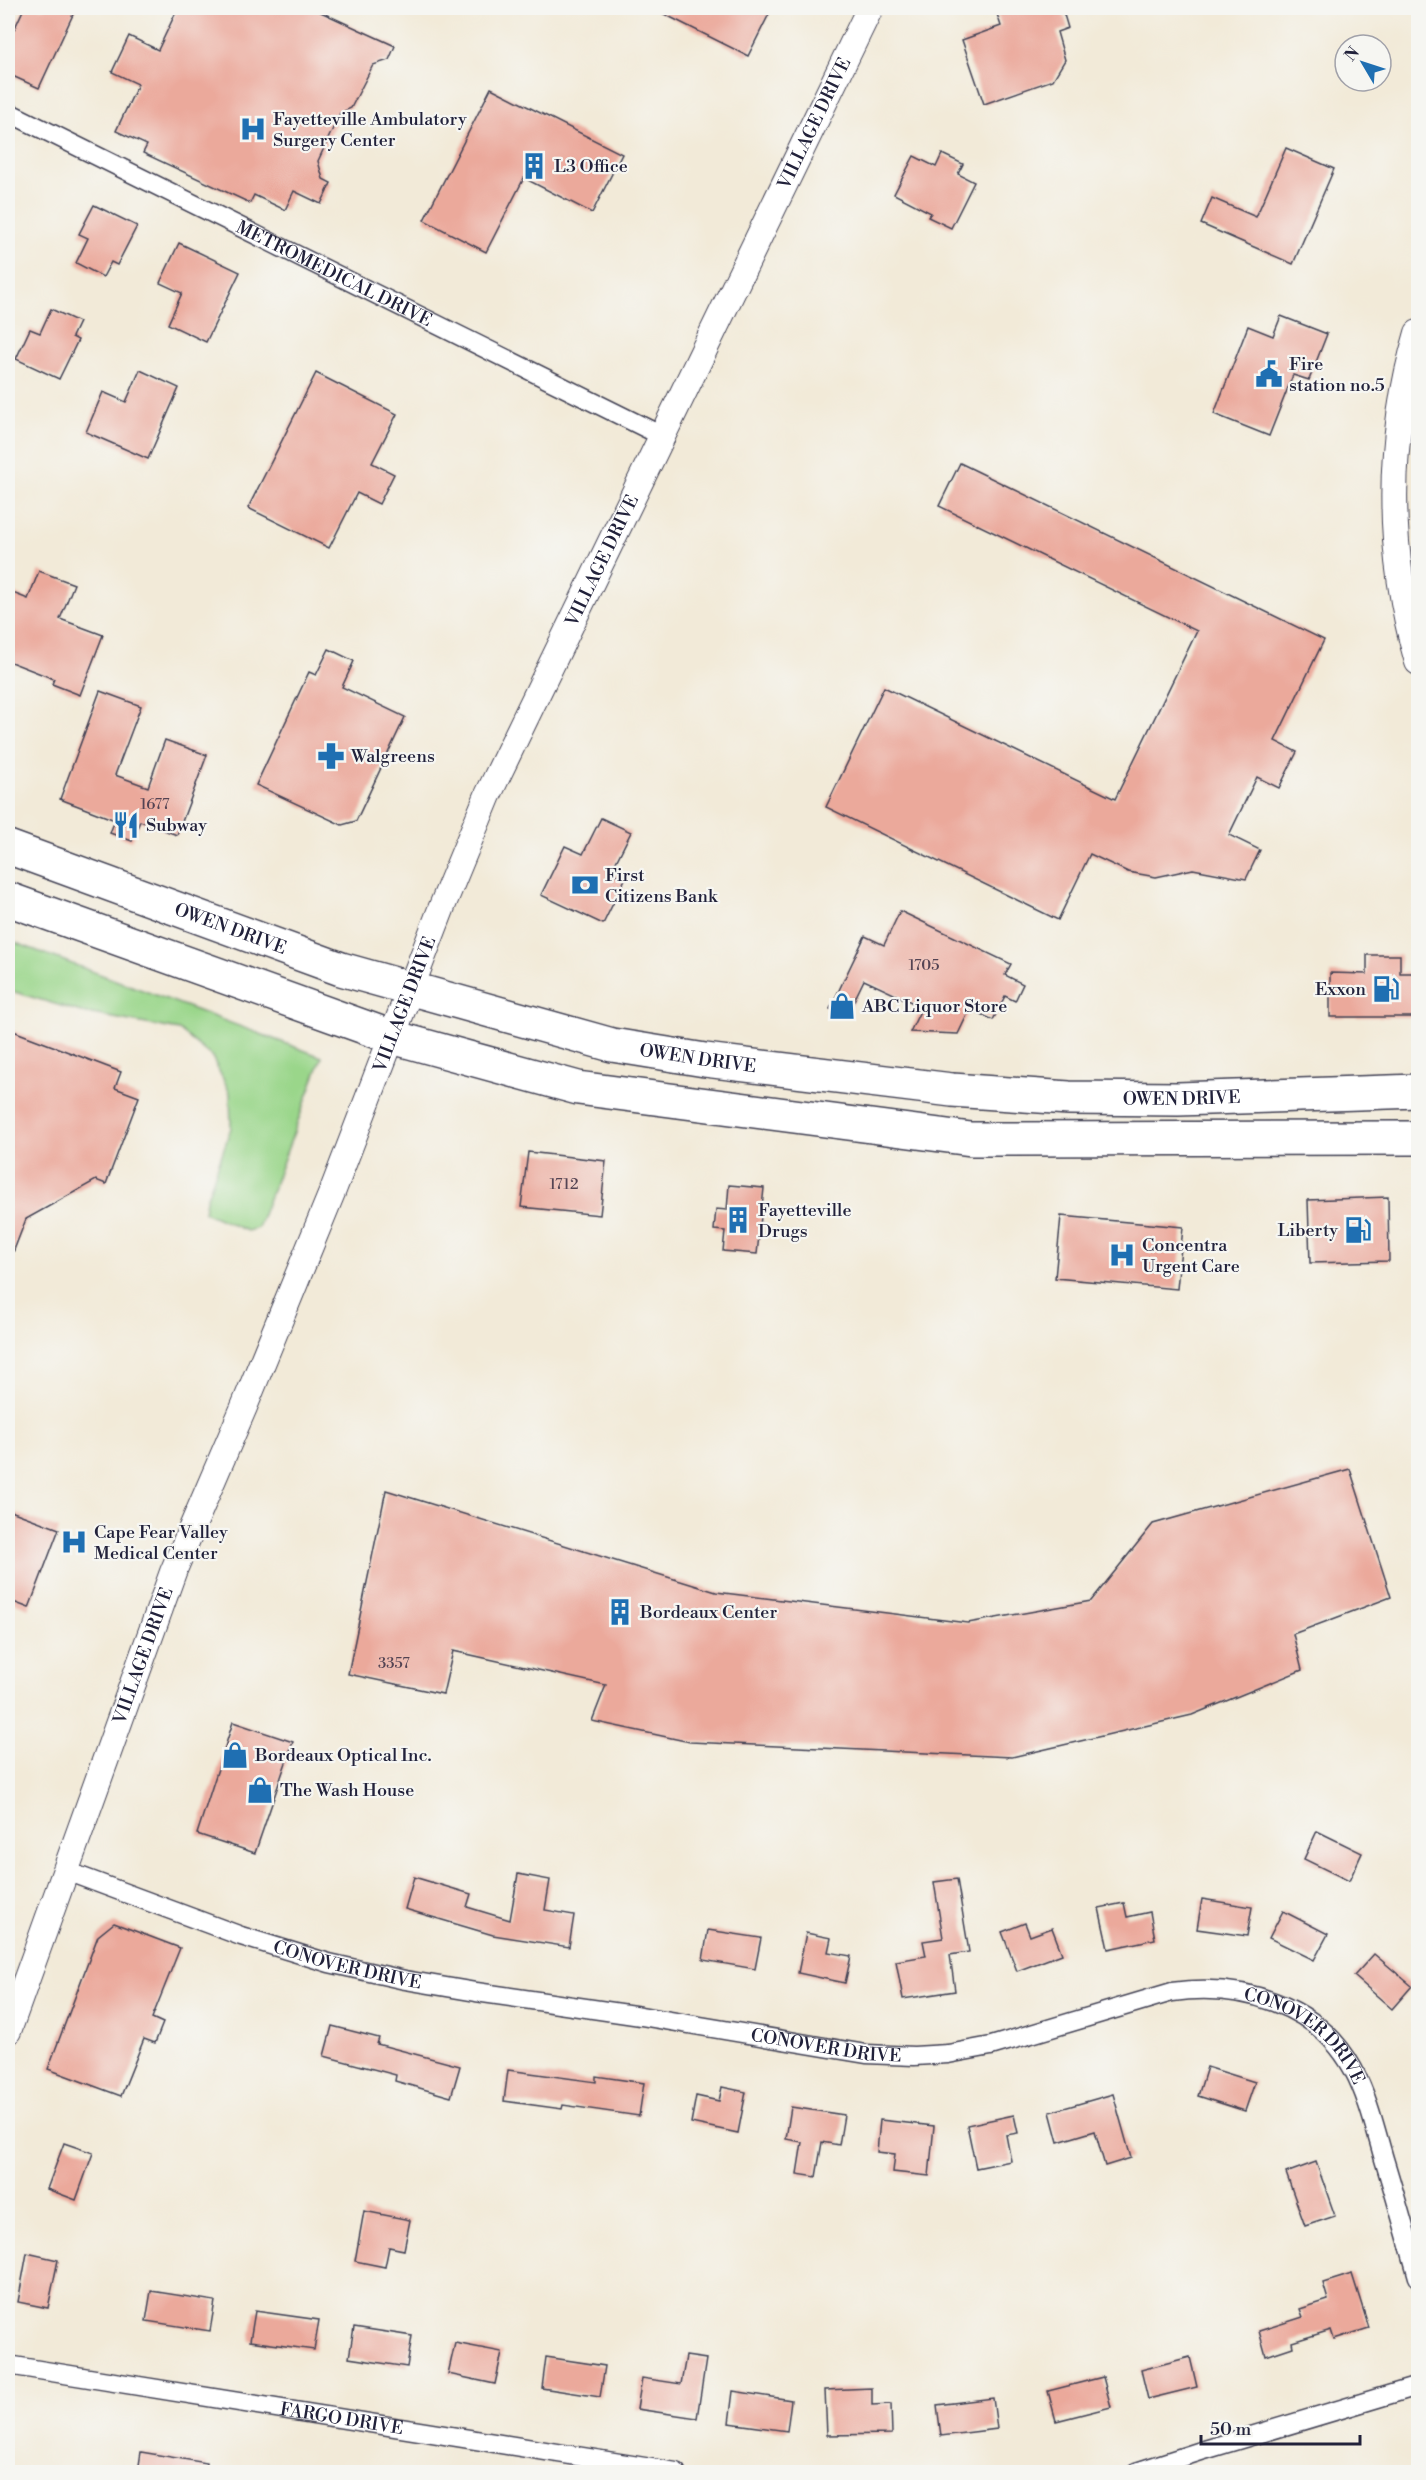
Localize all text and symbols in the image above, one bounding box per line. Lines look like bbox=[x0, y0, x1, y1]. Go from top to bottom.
north arrow bbox=[1333, 33, 1393, 93]
text: N bbox=[1340, 43, 1364, 65]
street label: VILLAGE DRIVE bbox=[772, 54, 856, 194]
place label: Fayetteville Ambulatory Surgery Center bbox=[273, 108, 467, 152]
hospital icon: Fayetteville Ambulatory Surgery Center bbox=[238, 114, 268, 144]
building icon: L3 Office bbox=[519, 151, 549, 181]
place label: L3 Office bbox=[554, 155, 628, 178]
street label: METROMEDICAL DRIVE bbox=[232, 215, 436, 332]
place label: Fire station no.5 bbox=[1289, 353, 1385, 397]
public building icon: Fire station no.5 bbox=[1254, 359, 1284, 389]
street label: VILLAGE DRIVE bbox=[560, 491, 644, 631]
pharmacy icon: Walgreens bbox=[316, 741, 346, 771]
place label: Walgreens bbox=[350, 745, 435, 768]
house number: 1677 bbox=[140, 795, 170, 814]
restaurant icon: Subway bbox=[111, 810, 141, 840]
place label: Subway bbox=[146, 814, 207, 837]
place label: First Citizens Bank bbox=[605, 864, 719, 908]
bank icon: First Citizens Bank bbox=[570, 870, 600, 900]
street label: OWEN DRIVE bbox=[171, 897, 290, 960]
street label: VILLAGE DRIVE bbox=[368, 933, 441, 1076]
house number: 1705 bbox=[908, 956, 940, 975]
fuel station icon: Exxon bbox=[1371, 974, 1401, 1004]
place label: Exxon bbox=[1315, 978, 1366, 1001]
shop icon: ABC Liquor Store bbox=[827, 991, 857, 1021]
place label: ABC Liquor Store bbox=[861, 995, 1007, 1018]
street label: OWEN DRIVE bbox=[638, 1038, 758, 1078]
street label: OWEN DRIVE bbox=[1123, 1085, 1241, 1111]
house number: 1712 bbox=[549, 1175, 579, 1194]
place label: Fayetteville Drugs bbox=[758, 1199, 851, 1243]
building icon: Fayetteville Drugs bbox=[723, 1205, 753, 1235]
fuel station icon: Liberty bbox=[1343, 1215, 1373, 1245]
place label: Liberty bbox=[1277, 1219, 1338, 1242]
place label: Concentra Urgent Care bbox=[1142, 1234, 1240, 1278]
hospital icon: Concentra Urgent Care bbox=[1107, 1240, 1137, 1270]
place label: Cape Fear Valley Medical Center bbox=[94, 1521, 228, 1565]
hospital icon: Cape Fear Valley Medical Center bbox=[59, 1527, 89, 1557]
street label: VILLAGE DRIVE bbox=[108, 1584, 178, 1728]
building icon: Bordeaux Center bbox=[605, 1597, 635, 1627]
place label: Bordeaux Center bbox=[639, 1601, 777, 1624]
house number: 3357 bbox=[378, 1654, 410, 1673]
shop icon: Bordeaux Optical Inc. bbox=[220, 1740, 250, 1770]
place label: Bordeaux Optical Inc. bbox=[254, 1744, 432, 1767]
shop icon: The Wash House bbox=[245, 1775, 275, 1805]
place label: The Wash House bbox=[280, 1779, 414, 1802]
street label: CONOVER DRIVE bbox=[270, 1935, 423, 1994]
street label: CONOVER DRIVE bbox=[1242, 1982, 1370, 2088]
street label: CONOVER DRIVE bbox=[749, 2023, 902, 2067]
street label: FARGO DRIVE bbox=[278, 2397, 405, 2440]
scale bar bbox=[1201, 2408, 1360, 2446]
text: 50 m bbox=[1210, 2418, 1252, 2441]

